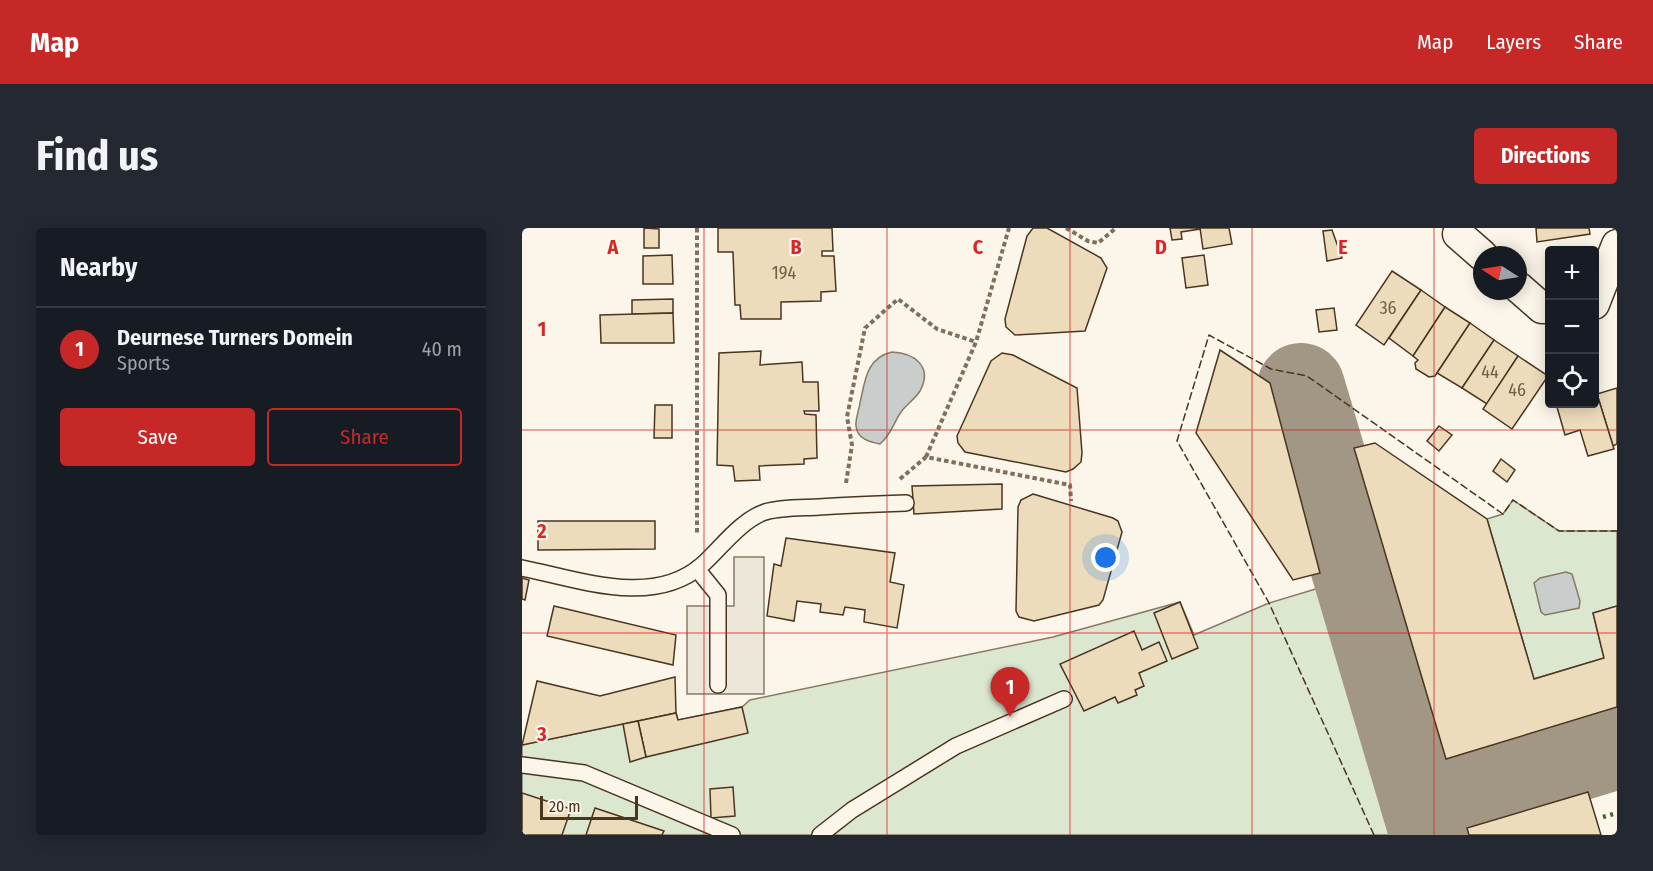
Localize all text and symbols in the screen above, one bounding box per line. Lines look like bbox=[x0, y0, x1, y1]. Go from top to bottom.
text: Map bbox=[30, 26, 79, 59]
text: Map bbox=[1417, 29, 1453, 55]
text: Layers bbox=[1486, 29, 1541, 55]
text: Share bbox=[1574, 29, 1623, 55]
button: Directions bbox=[1474, 128, 1617, 184]
text: Find us bbox=[36, 131, 158, 181]
text: A bbox=[607, 235, 620, 259]
text: B bbox=[790, 235, 802, 259]
text: C bbox=[973, 235, 984, 259]
text: D bbox=[1155, 235, 1167, 259]
text: E bbox=[1338, 235, 1348, 259]
north arrow bbox=[1473, 246, 1527, 300]
map controls bbox=[1545, 246, 1599, 408]
button: + bbox=[1545, 246, 1599, 300]
text: Nearby bbox=[60, 252, 137, 283]
house number: 194 bbox=[772, 262, 796, 284]
house number: 36 bbox=[1379, 297, 1397, 319]
button: − bbox=[1545, 300, 1599, 354]
text: 1 bbox=[538, 317, 546, 341]
text: Deurnese Turners Domein bbox=[117, 324, 353, 351]
text: 1 bbox=[75, 337, 84, 361]
text: 40 m bbox=[422, 337, 462, 361]
text: Sports bbox=[117, 351, 170, 375]
button: locate bbox=[1545, 354, 1599, 408]
house number: 44 bbox=[1481, 361, 1499, 383]
house number: 46 bbox=[1508, 379, 1526, 401]
button: Save bbox=[60, 408, 255, 466]
button: Share bbox=[267, 408, 462, 466]
text: 2 bbox=[536, 519, 547, 543]
your location bbox=[1091, 543, 1120, 572]
pin: 1 bbox=[990, 668, 1030, 717]
text: 3 bbox=[536, 722, 547, 746]
scale bar bbox=[540, 793, 638, 820]
text: 20 m bbox=[549, 797, 580, 816]

